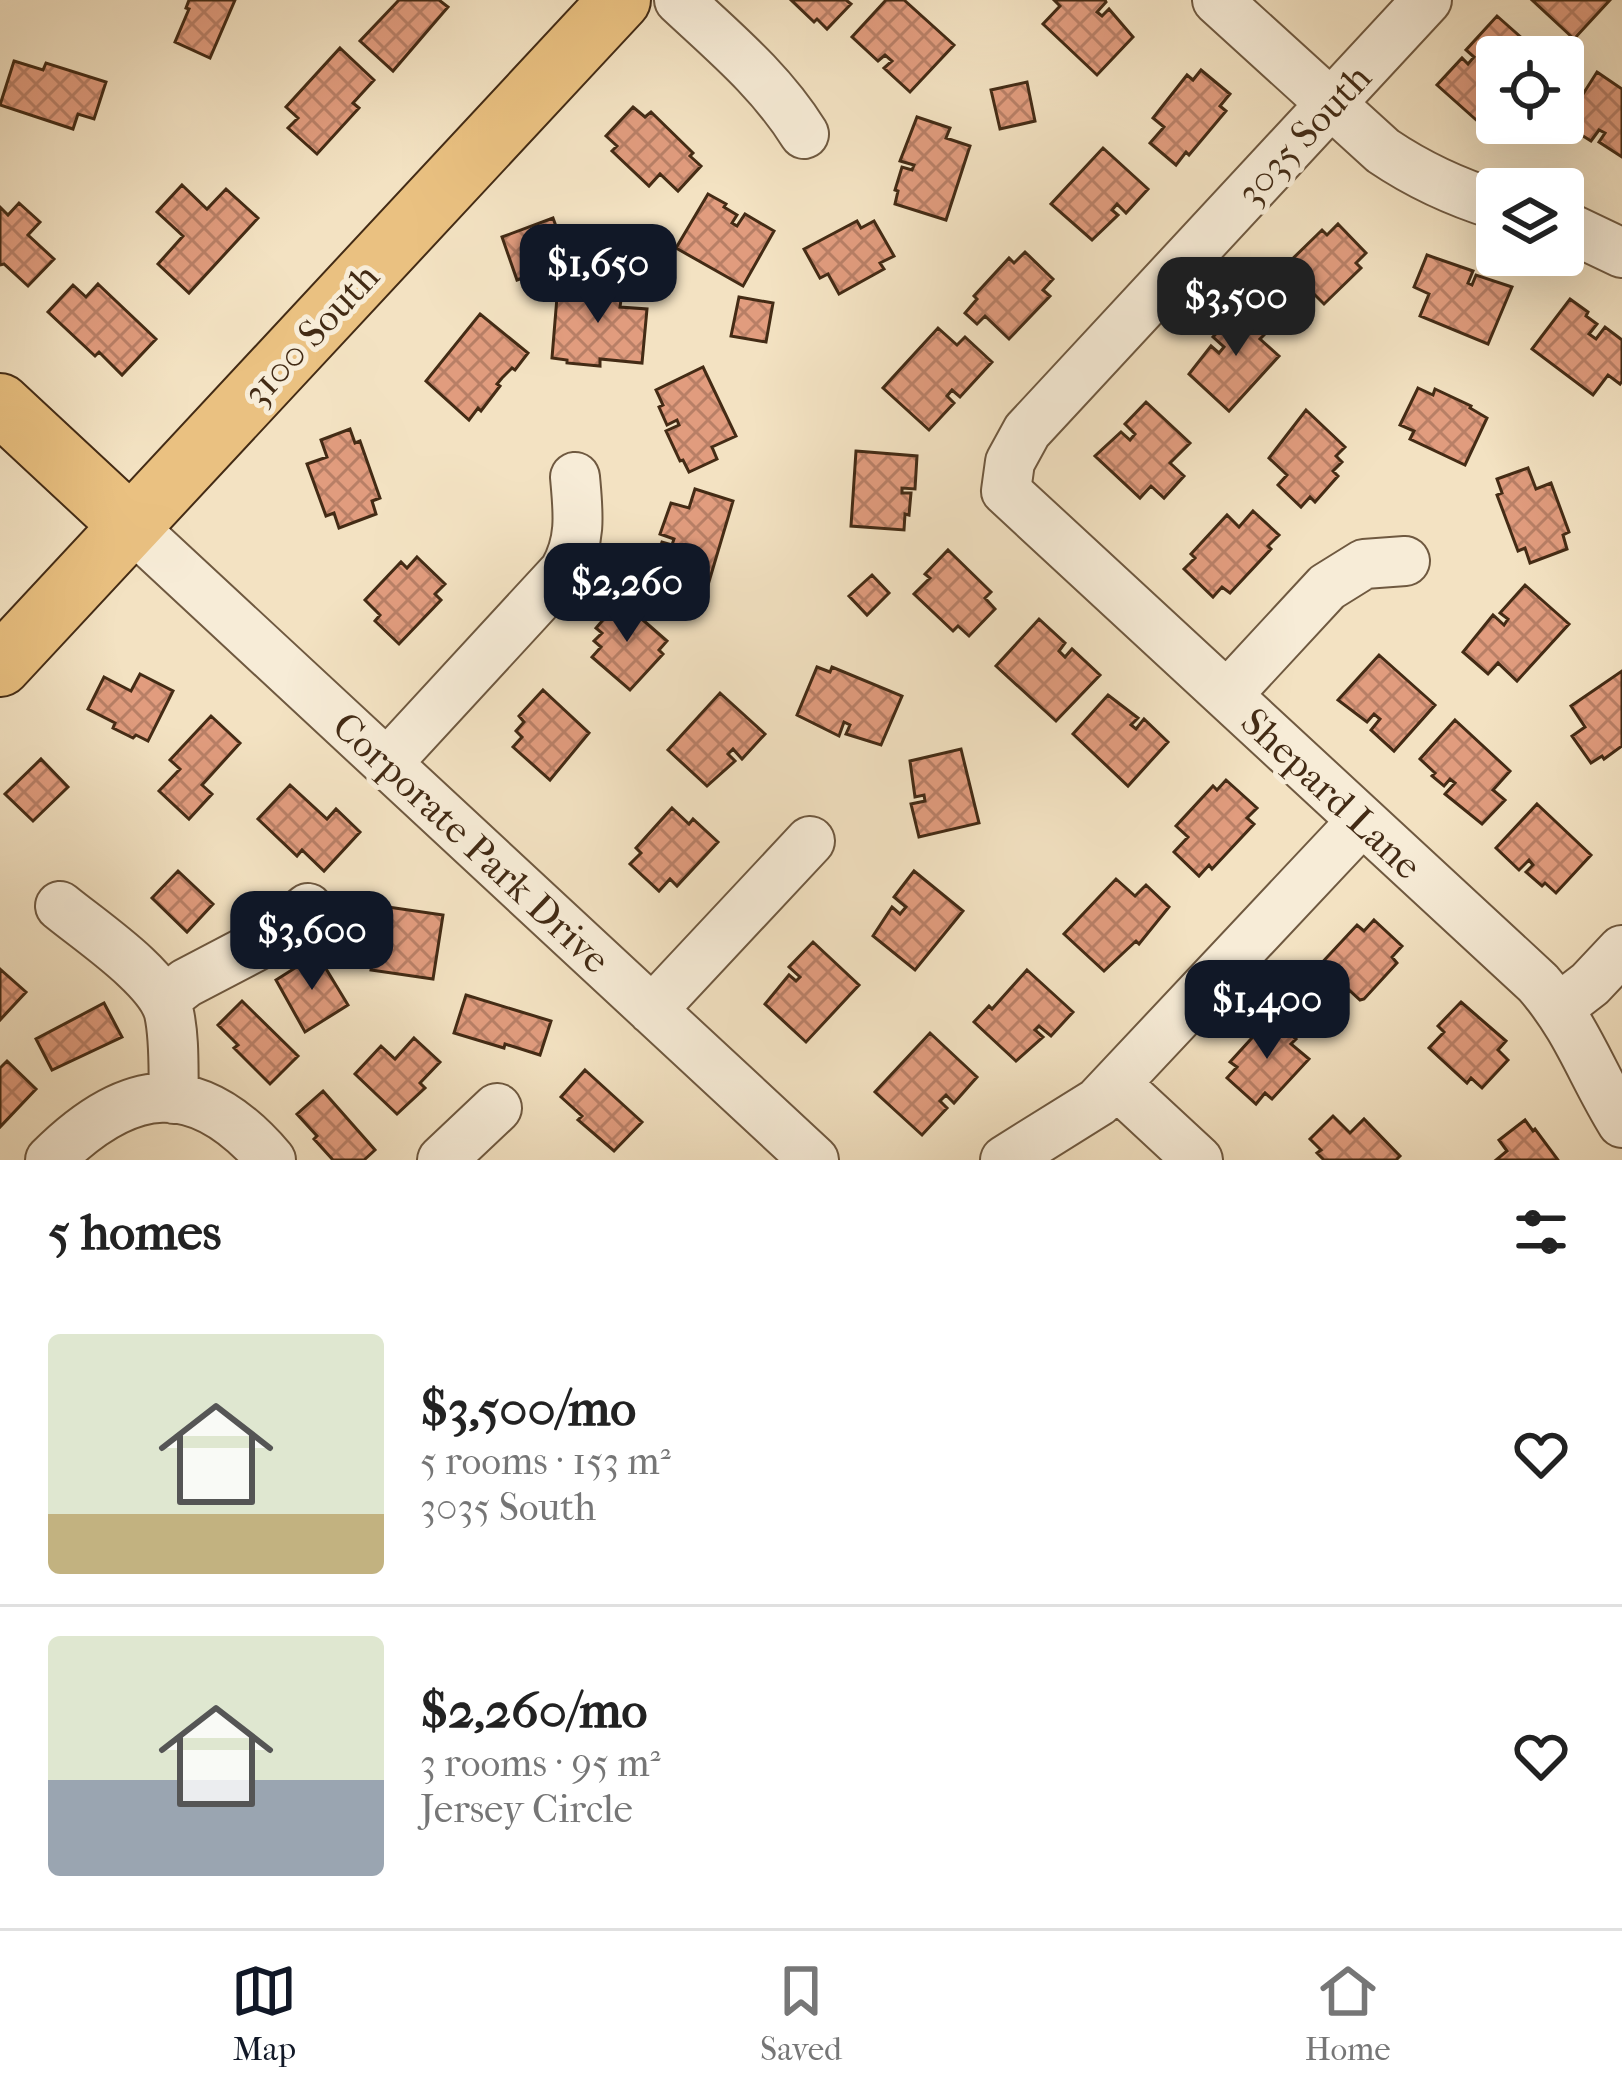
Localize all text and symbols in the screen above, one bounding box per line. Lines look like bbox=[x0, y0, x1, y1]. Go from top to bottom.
map controls bbox=[1476, 36, 1584, 276]
button: locate bbox=[1476, 36, 1584, 144]
street label: 3035 South bbox=[1227, 55, 1381, 215]
button: layers bbox=[1476, 168, 1584, 276]
pin: $1,650 bbox=[500, 224, 696, 326]
text: $1,650 bbox=[547, 240, 649, 286]
street label: 3100 South bbox=[233, 254, 388, 416]
pin: $3,500 bbox=[1138, 257, 1334, 359]
text: $3,500 bbox=[1184, 273, 1288, 319]
pin: $2,260 bbox=[529, 543, 725, 645]
text: $2,260 bbox=[571, 559, 683, 605]
street label: Shepard Lane bbox=[1232, 699, 1431, 889]
street label: Corporate Park Drive bbox=[323, 703, 619, 983]
pin: $3,600 bbox=[214, 891, 410, 993]
text: $3,600 bbox=[257, 907, 367, 953]
pin: $1,400 bbox=[1169, 960, 1365, 1062]
text: $1,400 bbox=[1212, 976, 1322, 1022]
icon: filters bbox=[1508, 1199, 1574, 1265]
text: 5 homes bbox=[48, 1202, 221, 1262]
text: $3,500/mo bbox=[420, 1378, 636, 1438]
icon: home bbox=[144, 1382, 288, 1526]
icon: heart bbox=[1508, 1421, 1574, 1487]
text: 5 rooms · 153 m² bbox=[420, 1438, 671, 1484]
text: 3035 South bbox=[420, 1484, 596, 1530]
text: $2,260/mo bbox=[420, 1680, 647, 1740]
icon: home bbox=[144, 1684, 288, 1828]
icon: heart bbox=[1508, 1723, 1574, 1789]
text: 3 rooms · 95 m² bbox=[420, 1740, 661, 1786]
text: Jersey Circle bbox=[420, 1786, 633, 1832]
tab: Map bbox=[231, 1958, 297, 2069]
tab: Saved bbox=[760, 1958, 842, 2069]
tab: Home bbox=[1305, 1958, 1391, 2069]

